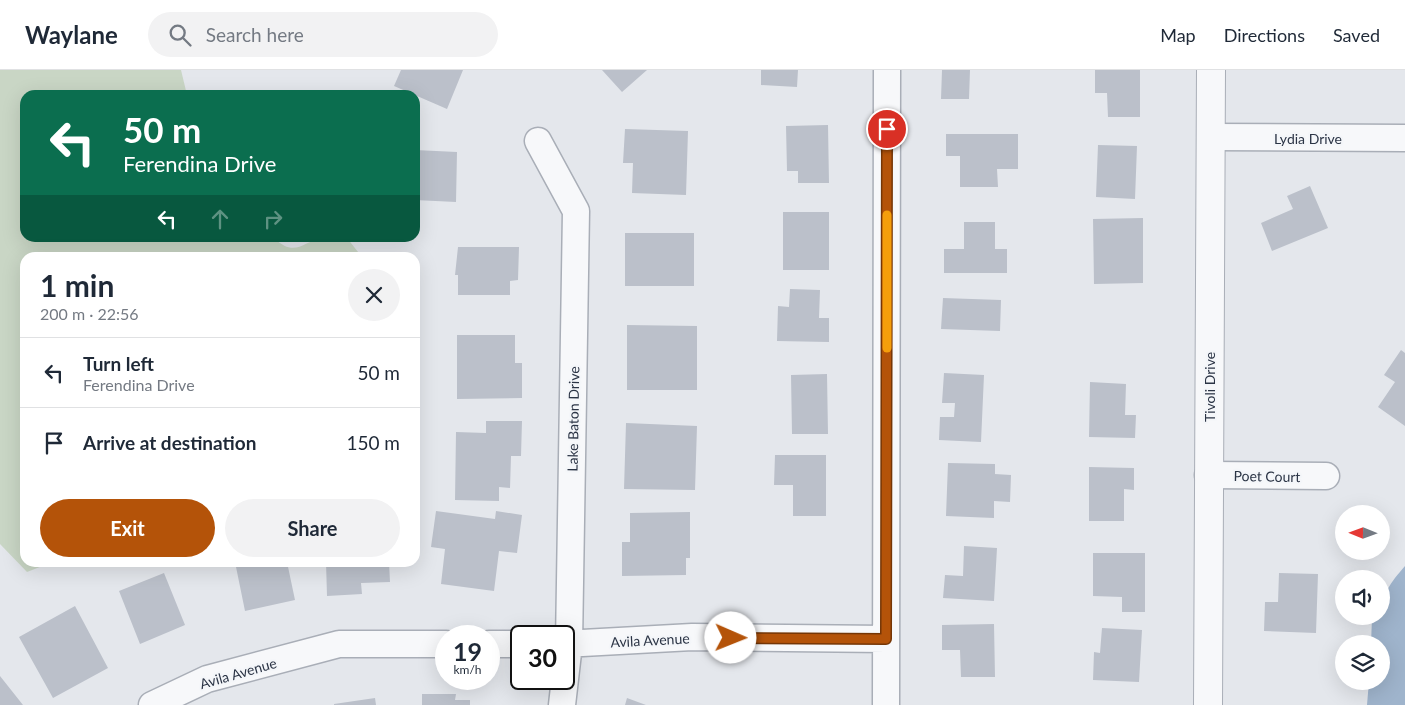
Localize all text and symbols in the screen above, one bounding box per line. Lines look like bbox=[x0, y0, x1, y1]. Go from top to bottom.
search box bbox=[148, 12, 498, 57]
text: Waylane bbox=[25, 20, 118, 49]
icon: search bbox=[166, 21, 194, 49]
text: Search here bbox=[206, 23, 304, 46]
text: Map bbox=[1160, 24, 1196, 46]
text: Directions bbox=[1224, 24, 1305, 46]
text: Saved bbox=[1333, 24, 1380, 46]
text: 50 m bbox=[123, 108, 201, 150]
pin bbox=[866, 108, 908, 150]
icon: left bbox=[40, 110, 105, 175]
icon: arrive bbox=[873, 115, 901, 143]
street label: Lydia Drive bbox=[1274, 130, 1342, 147]
text: Ferendina Drive bbox=[123, 150, 276, 177]
icon: left bbox=[153, 205, 181, 233]
icon: ahead bbox=[206, 205, 234, 233]
icon: right bbox=[259, 205, 287, 233]
text: 1 min bbox=[40, 267, 114, 303]
button: close bbox=[348, 269, 400, 321]
text: 200 m · 22:56 bbox=[40, 304, 139, 323]
text: Turn left bbox=[83, 352, 154, 375]
street label: Tivoli Drive bbox=[1201, 352, 1218, 422]
icon: left bbox=[40, 359, 68, 387]
text: 50 m bbox=[357, 361, 400, 384]
street label: Lake Baton Drive bbox=[564, 366, 582, 472]
text: Ferendina Drive bbox=[83, 375, 195, 394]
icon: arrive bbox=[40, 429, 68, 457]
text: Arrive at destination bbox=[83, 431, 256, 454]
text: 150 m bbox=[346, 431, 400, 454]
street label: Poet Court bbox=[1233, 467, 1301, 485]
button: Exit bbox=[40, 499, 215, 557]
button: Share bbox=[225, 499, 400, 557]
north arrow bbox=[1335, 505, 1390, 560]
map controls bbox=[1335, 505, 1390, 690]
button: sound bbox=[1335, 570, 1390, 625]
position arrow bbox=[704, 611, 756, 663]
speed limit sign: 30 bbox=[510, 625, 575, 690]
street label: Avila Avenue bbox=[610, 629, 690, 651]
button: layers bbox=[1335, 635, 1390, 690]
text: 19 bbox=[453, 636, 482, 666]
street label: Avila Avenue bbox=[198, 654, 278, 692]
text: km/h bbox=[453, 662, 482, 677]

